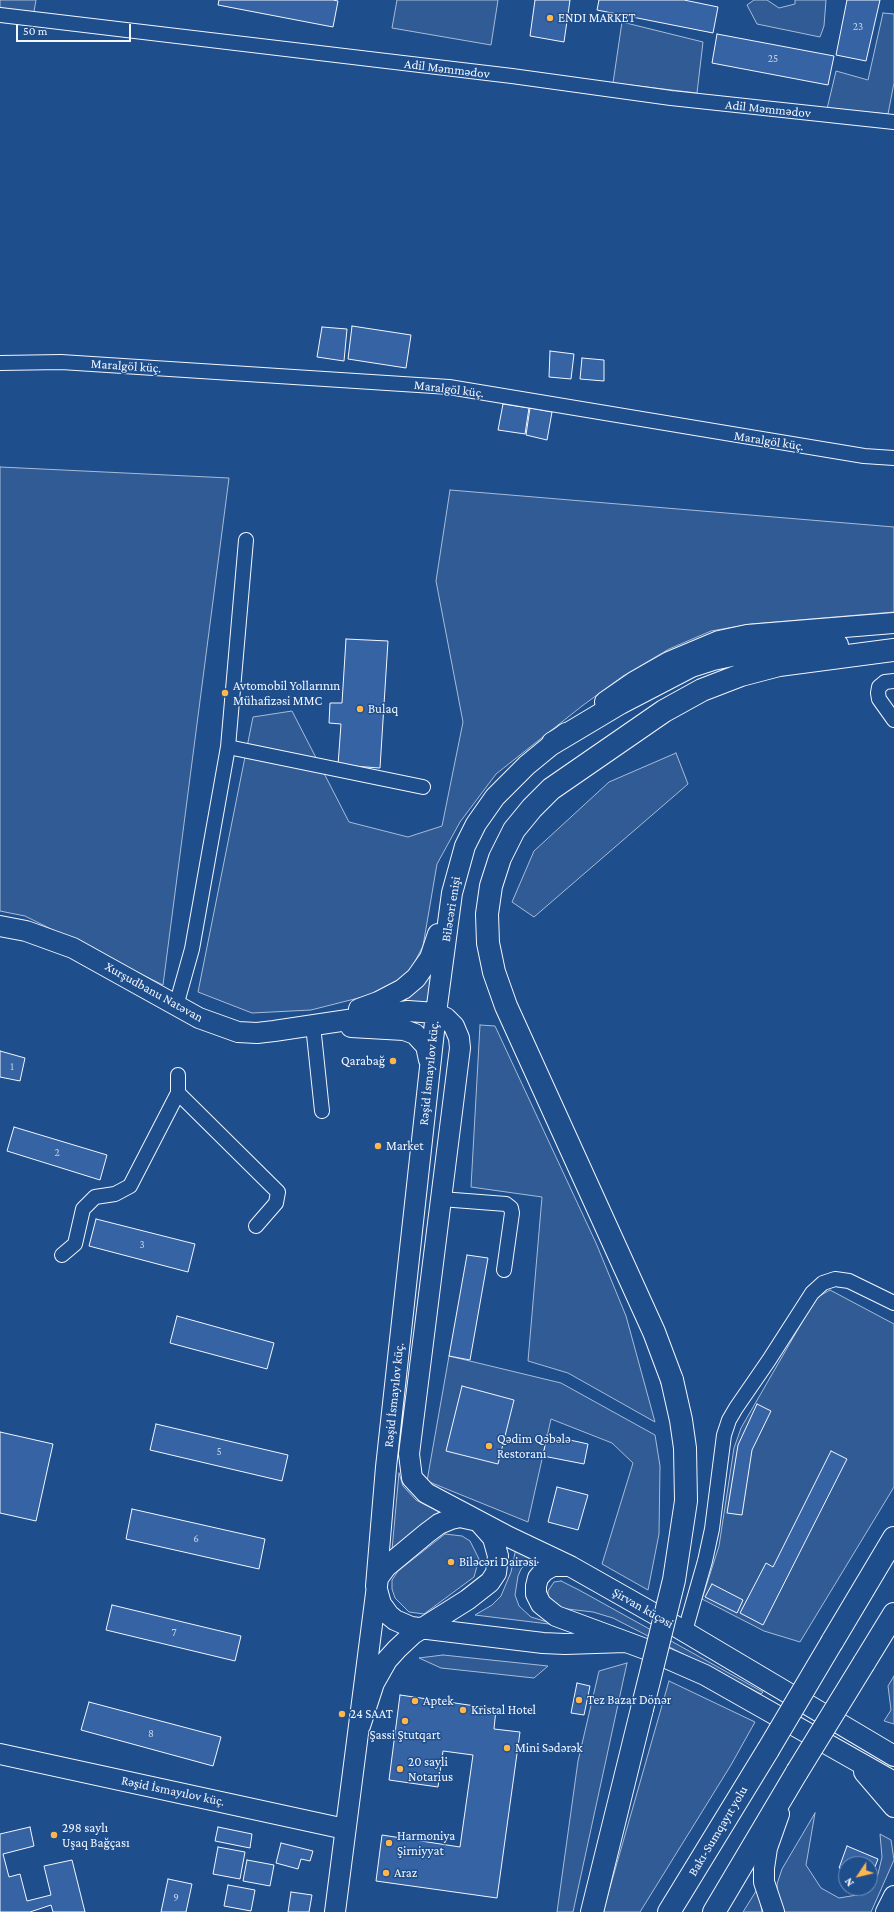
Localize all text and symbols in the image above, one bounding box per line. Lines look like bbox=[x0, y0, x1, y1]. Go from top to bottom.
place label: ENDI MARKET bbox=[558, 10, 636, 26]
marker: ENDI MARKET bbox=[545, 13, 555, 23]
scale bar bbox=[18, 16, 133, 42]
house number: 23 bbox=[853, 20, 863, 34]
text: 50 m bbox=[23, 24, 47, 38]
house number: 25 bbox=[768, 52, 778, 66]
street label: Adil Məmmədov bbox=[403, 56, 491, 82]
street label: Adil Məmmədov bbox=[724, 97, 812, 121]
street label: Maralgöl küç. bbox=[90, 356, 162, 376]
street label: Maralgöl küç. bbox=[413, 377, 485, 401]
street label: Maralgöl küç. bbox=[733, 428, 805, 454]
place label: Avtomobil Yollarının Mühafizəsi MMC bbox=[233, 678, 340, 709]
marker: Avtomobil Yollarının Mühafizəsi MMC bbox=[220, 688, 230, 698]
place label: Bulaq bbox=[368, 701, 398, 717]
marker: Bulaq bbox=[355, 704, 365, 714]
street label: Biləcəri enişi bbox=[438, 875, 464, 943]
street label: Xurşudbanu Natəvan bbox=[102, 959, 206, 1025]
street label: Rəşid İsmayılov küç. bbox=[416, 1020, 442, 1126]
place label: Qarabağ bbox=[341, 1053, 385, 1069]
marker: Qarabağ bbox=[388, 1056, 398, 1066]
house number: 1 bbox=[10, 1060, 14, 1074]
place label: Market bbox=[386, 1138, 423, 1154]
marker: Market bbox=[373, 1141, 383, 1151]
house number: 2 bbox=[54, 1146, 60, 1160]
house number: 3 bbox=[139, 1238, 145, 1252]
street label: Rəşid İsmayılov küç. bbox=[381, 1342, 407, 1448]
place label: Qədim Qəbələ Restoranı bbox=[497, 1431, 571, 1462]
marker: Qədim Qəbələ Restoranı bbox=[484, 1441, 494, 1451]
house number: 5 bbox=[216, 1445, 222, 1459]
house number: 6 bbox=[193, 1532, 199, 1546]
place label: Biləcəri Dairəsi bbox=[459, 1554, 537, 1570]
marker: Biləcəri Dairəsi bbox=[446, 1557, 456, 1567]
street label: Şirvan küçəsi bbox=[610, 1584, 676, 1632]
house number: 7 bbox=[171, 1626, 177, 1640]
place label: Tez Bazar Dönər bbox=[587, 1692, 671, 1708]
place label: Aptek bbox=[423, 1693, 453, 1709]
marker: Tez Bazar Dönər bbox=[574, 1695, 584, 1705]
marker: Aptek bbox=[410, 1696, 420, 1706]
place label: Kristal Hotel bbox=[471, 1702, 536, 1718]
marker: Kristal Hotel bbox=[458, 1705, 468, 1715]
place label: 24 SAAT bbox=[350, 1706, 393, 1722]
marker: 24 SAAT bbox=[337, 1709, 347, 1719]
marker: Şassi Ştutqart bbox=[400, 1716, 410, 1726]
house number: 8 bbox=[148, 1727, 154, 1741]
place label: Şassi Ştutqart bbox=[369, 1727, 441, 1743]
place label: Mini Sədərək bbox=[515, 1740, 583, 1756]
marker: Mini Sədərək bbox=[502, 1743, 512, 1753]
place label: 20 sayli Notarius bbox=[408, 1754, 453, 1785]
marker: 20 sayli Notarius bbox=[395, 1764, 405, 1774]
street label: Rəşid İsmayılov küç. bbox=[120, 1772, 226, 1810]
street label: Bakı-Sumqayıt yolu bbox=[685, 1783, 751, 1879]
place label: 298 saylı Uşaq Bağçası bbox=[62, 1820, 130, 1851]
place label: Harmoniya Şirniyyat bbox=[397, 1828, 455, 1859]
marker: 298 saylı Uşaq Bağçası bbox=[49, 1830, 59, 1840]
marker: Harmoniya Şirniyyat bbox=[384, 1838, 394, 1848]
north arrow bbox=[838, 1856, 878, 1896]
place label: Araz bbox=[394, 1865, 417, 1881]
marker: Araz bbox=[381, 1868, 391, 1878]
text: N bbox=[842, 1876, 856, 1889]
house number: 9 bbox=[173, 1891, 179, 1905]

